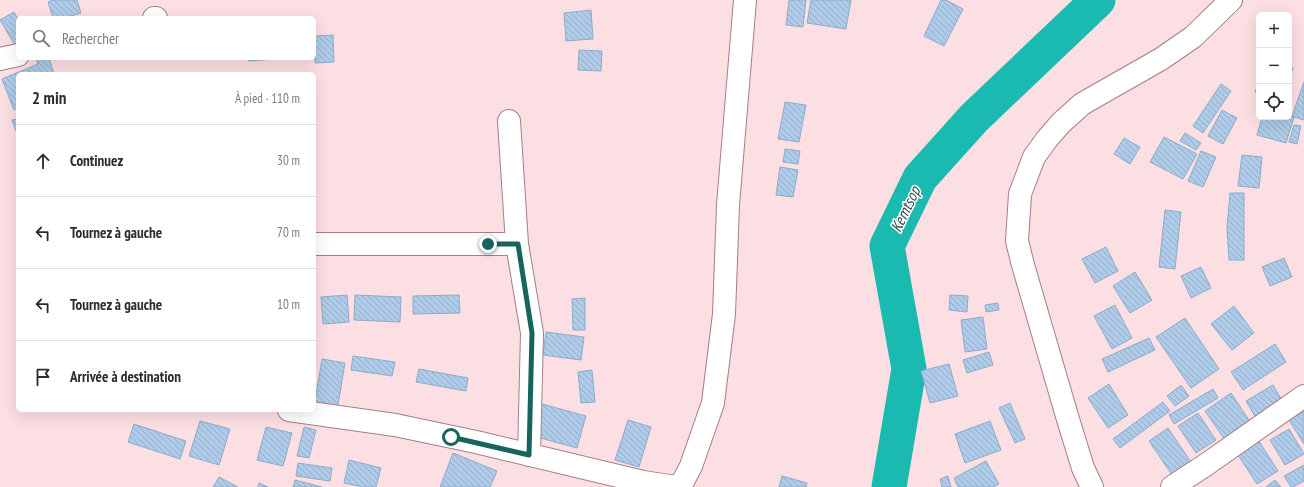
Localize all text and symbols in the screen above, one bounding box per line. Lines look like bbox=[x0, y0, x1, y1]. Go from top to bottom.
map controls bbox=[1256, 12, 1292, 120]
button: + bbox=[1256, 12, 1292, 48]
search box bbox=[16, 16, 316, 60]
icon: search bbox=[30, 27, 52, 49]
text: Rechercher bbox=[62, 29, 119, 48]
button: − bbox=[1256, 48, 1292, 84]
button: locate bbox=[1256, 84, 1292, 120]
text: 2 min bbox=[32, 87, 66, 109]
text: À pied · 110 m bbox=[235, 90, 300, 107]
icon: ahead bbox=[32, 150, 54, 172]
text: Continuez bbox=[70, 151, 123, 170]
text: 30 m bbox=[277, 152, 300, 169]
water label: Kemtsop bbox=[885, 182, 925, 235]
icon: left bbox=[32, 222, 54, 244]
text: Tournez à gauche bbox=[70, 223, 162, 242]
text: 70 m bbox=[277, 224, 300, 241]
route end bbox=[479, 235, 497, 253]
icon: left bbox=[32, 294, 54, 316]
text: Tournez à gauche bbox=[70, 295, 162, 314]
text: 10 m bbox=[277, 296, 300, 313]
icon: arrive bbox=[32, 366, 54, 388]
text: Arrivée à destination bbox=[70, 367, 181, 386]
route start bbox=[442, 428, 460, 446]

